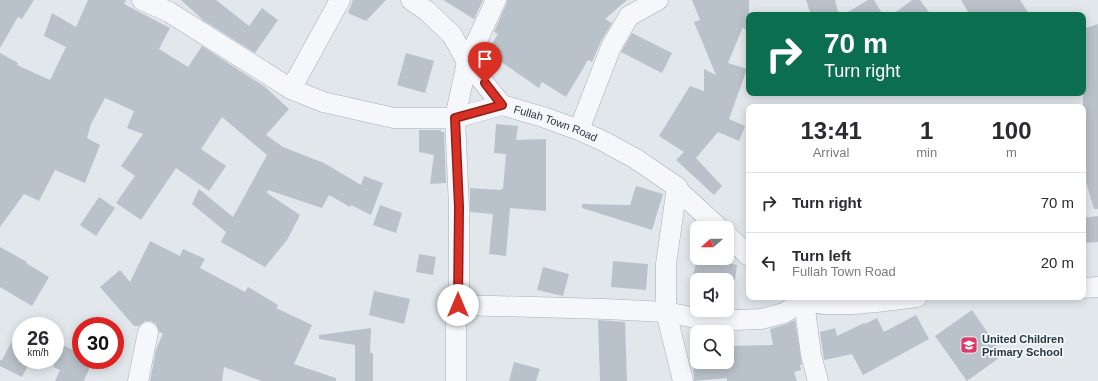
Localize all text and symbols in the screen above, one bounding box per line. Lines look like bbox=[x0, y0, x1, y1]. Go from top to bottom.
icon: right bbox=[758, 28, 810, 80]
text: 70 m bbox=[824, 28, 888, 59]
pin bbox=[468, 42, 502, 83]
icon: arrive bbox=[474, 48, 496, 70]
text: Turn right bbox=[824, 61, 900, 81]
street label: Fullah Town Road bbox=[512, 103, 599, 144]
text: 13:41 bbox=[800, 117, 862, 144]
text: 1 bbox=[920, 117, 933, 144]
text: 100 bbox=[992, 117, 1032, 144]
text: Arrival bbox=[813, 145, 850, 160]
text: min bbox=[916, 145, 937, 160]
text: m bbox=[1006, 145, 1017, 160]
icon: right bbox=[758, 192, 780, 214]
text: Turn right bbox=[792, 194, 862, 211]
text: 70 m bbox=[1041, 194, 1074, 211]
north arrow bbox=[690, 221, 734, 265]
map controls bbox=[690, 221, 734, 369]
text: Turn left bbox=[792, 247, 851, 264]
icon: left bbox=[758, 252, 780, 274]
text: 20 m bbox=[1041, 254, 1074, 271]
text: Fullah Town Road bbox=[792, 264, 896, 279]
button: sound bbox=[690, 273, 734, 317]
position arrow bbox=[437, 284, 479, 326]
speed limit sign: 30 bbox=[72, 317, 124, 369]
button: search bbox=[690, 325, 734, 369]
text: 26 bbox=[27, 327, 49, 349]
place label: United Children Primary School bbox=[982, 333, 1064, 358]
school or university icon: United Children Primary School bbox=[959, 335, 979, 355]
text: km/h bbox=[27, 347, 49, 358]

